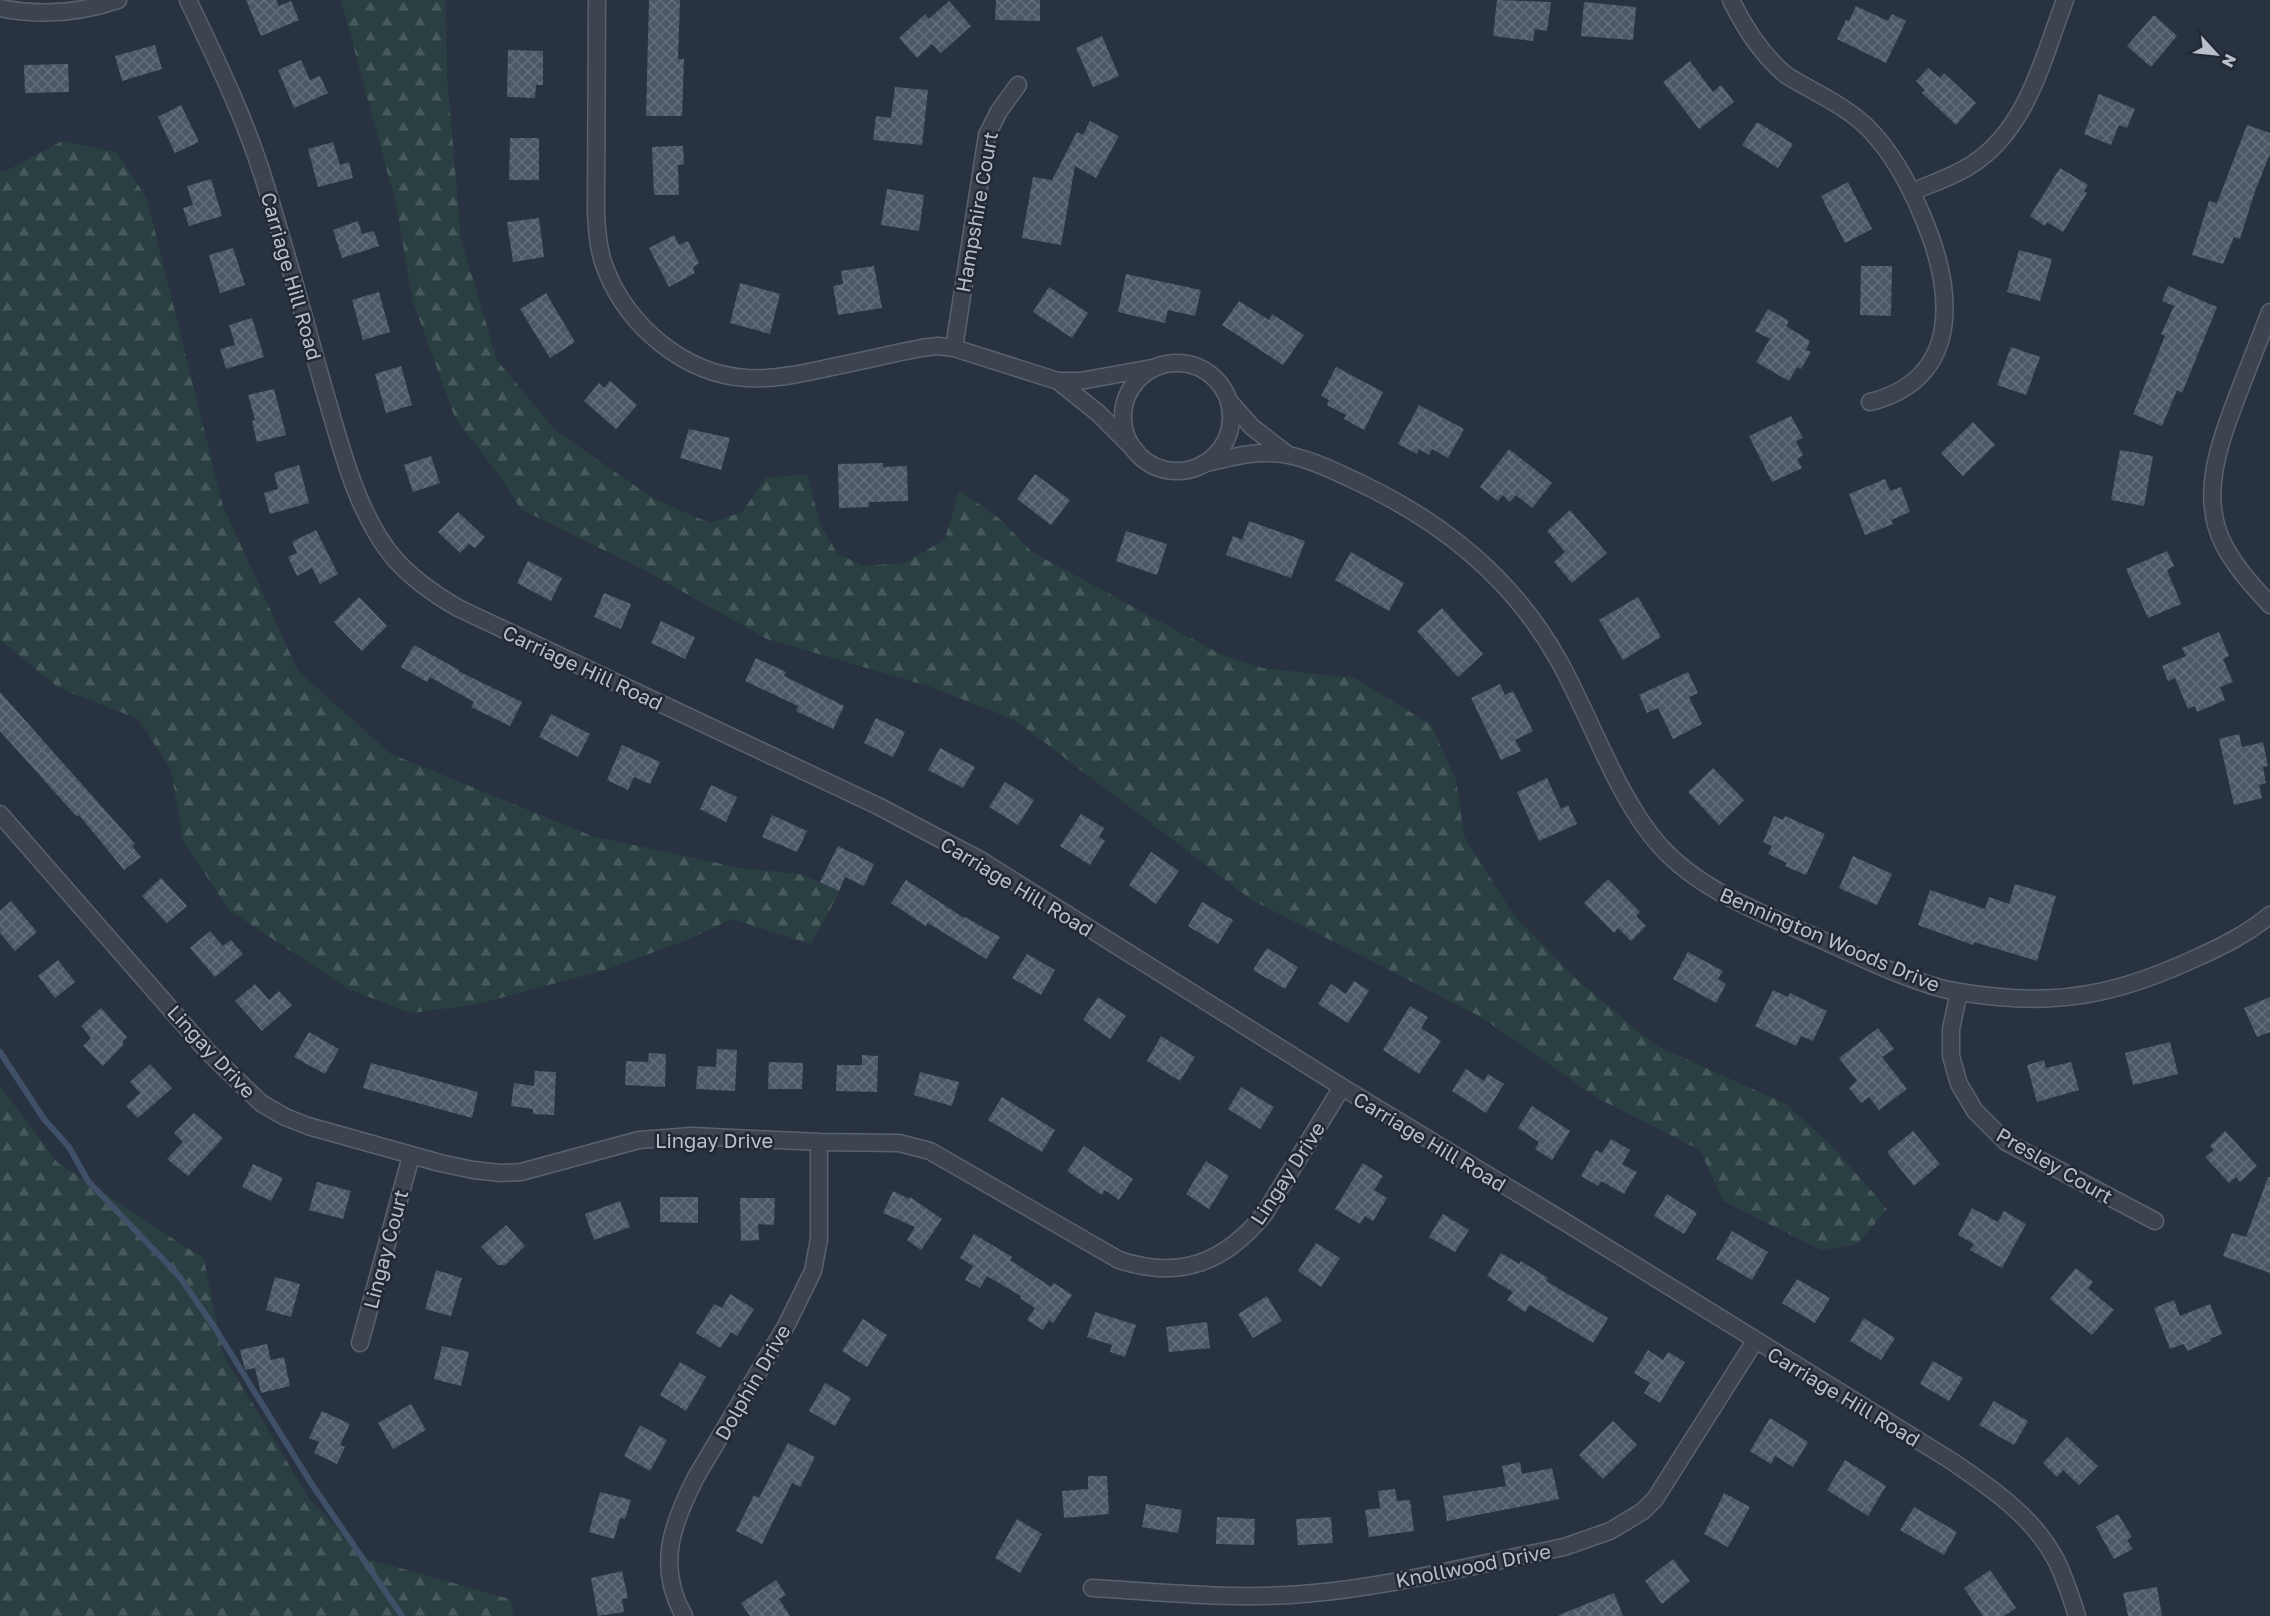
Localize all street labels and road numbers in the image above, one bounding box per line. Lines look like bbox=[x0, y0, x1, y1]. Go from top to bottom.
street label: Hampshire Court bbox=[950, 130, 1002, 294]
street label: Carriage Hill Road bbox=[257, 189, 327, 363]
street label: Carriage Hill Road bbox=[499, 619, 667, 715]
street label: Carriage Hill Road bbox=[936, 831, 1098, 941]
street label: Bennington Woods Drive bbox=[1716, 882, 1944, 996]
street label: Lingay Drive bbox=[163, 1000, 261, 1102]
street label: Carriage Hill Road bbox=[1349, 1086, 1511, 1196]
street label: Lingay Drive bbox=[1245, 1117, 1329, 1229]
street label: Presley Court bbox=[1993, 1122, 2117, 1208]
street label: Lingay Drive bbox=[655, 1128, 773, 1152]
street label: Lingay Court bbox=[358, 1187, 412, 1311]
street label: Dolphin Drive bbox=[709, 1320, 795, 1444]
street label: Carriage Hill Road bbox=[1763, 1341, 1925, 1451]
street label: Knollwood Drive bbox=[1393, 1538, 1553, 1592]

